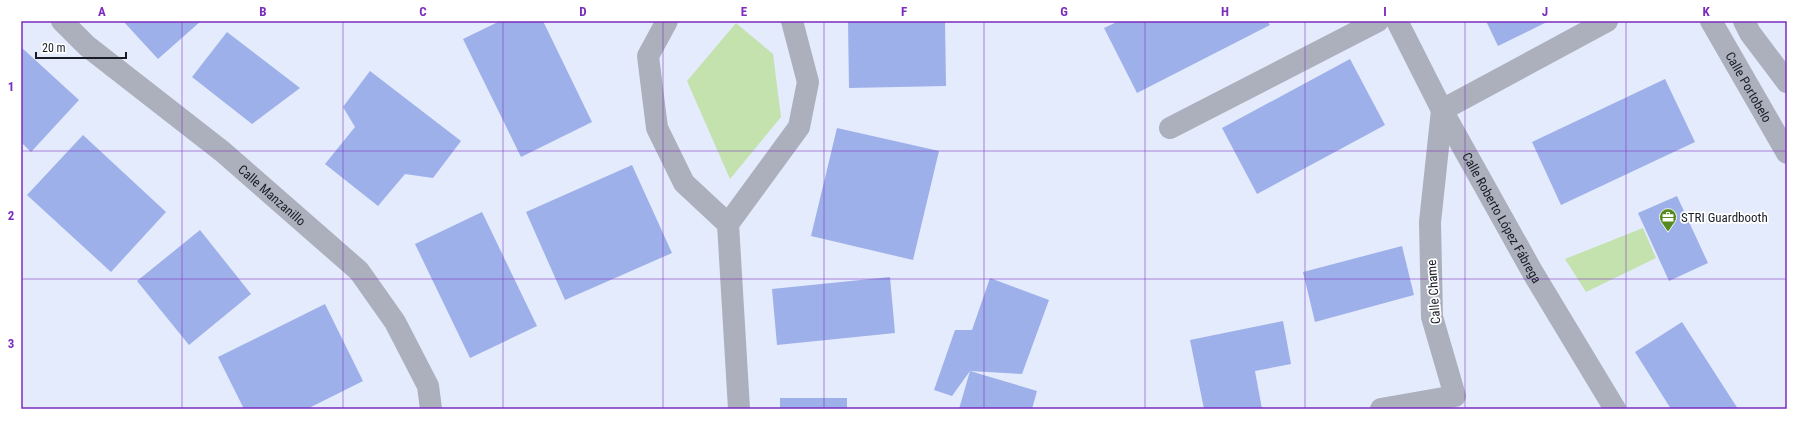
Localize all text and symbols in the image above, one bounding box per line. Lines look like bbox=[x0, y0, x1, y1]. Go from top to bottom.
text: A bbox=[98, 4, 106, 19]
text: B bbox=[259, 4, 267, 19]
text: C bbox=[419, 4, 427, 19]
text: D bbox=[579, 4, 587, 19]
text: E bbox=[741, 4, 748, 19]
text: F bbox=[901, 4, 907, 19]
text: G bbox=[1060, 4, 1068, 19]
text: H bbox=[1221, 4, 1229, 19]
text: I bbox=[1383, 4, 1387, 19]
text: J bbox=[1542, 4, 1548, 19]
text: K bbox=[1702, 4, 1710, 19]
scale bar bbox=[36, 34, 126, 60]
text: 20 m bbox=[42, 41, 66, 55]
street label: Calle Portobelo bbox=[1722, 49, 1775, 125]
text: 1 bbox=[8, 79, 14, 94]
street label: Calle Roberto López Fábrega bbox=[1459, 150, 1544, 286]
street label: Calle Manzanillo bbox=[235, 162, 309, 229]
office icon: STRI Guardbooth bbox=[1658, 207, 1678, 232]
text: 2 bbox=[8, 208, 15, 223]
place label: STRI Guardbooth bbox=[1681, 210, 1768, 225]
street label: Calle Chame bbox=[1424, 259, 1443, 325]
text: 3 bbox=[8, 336, 14, 351]

